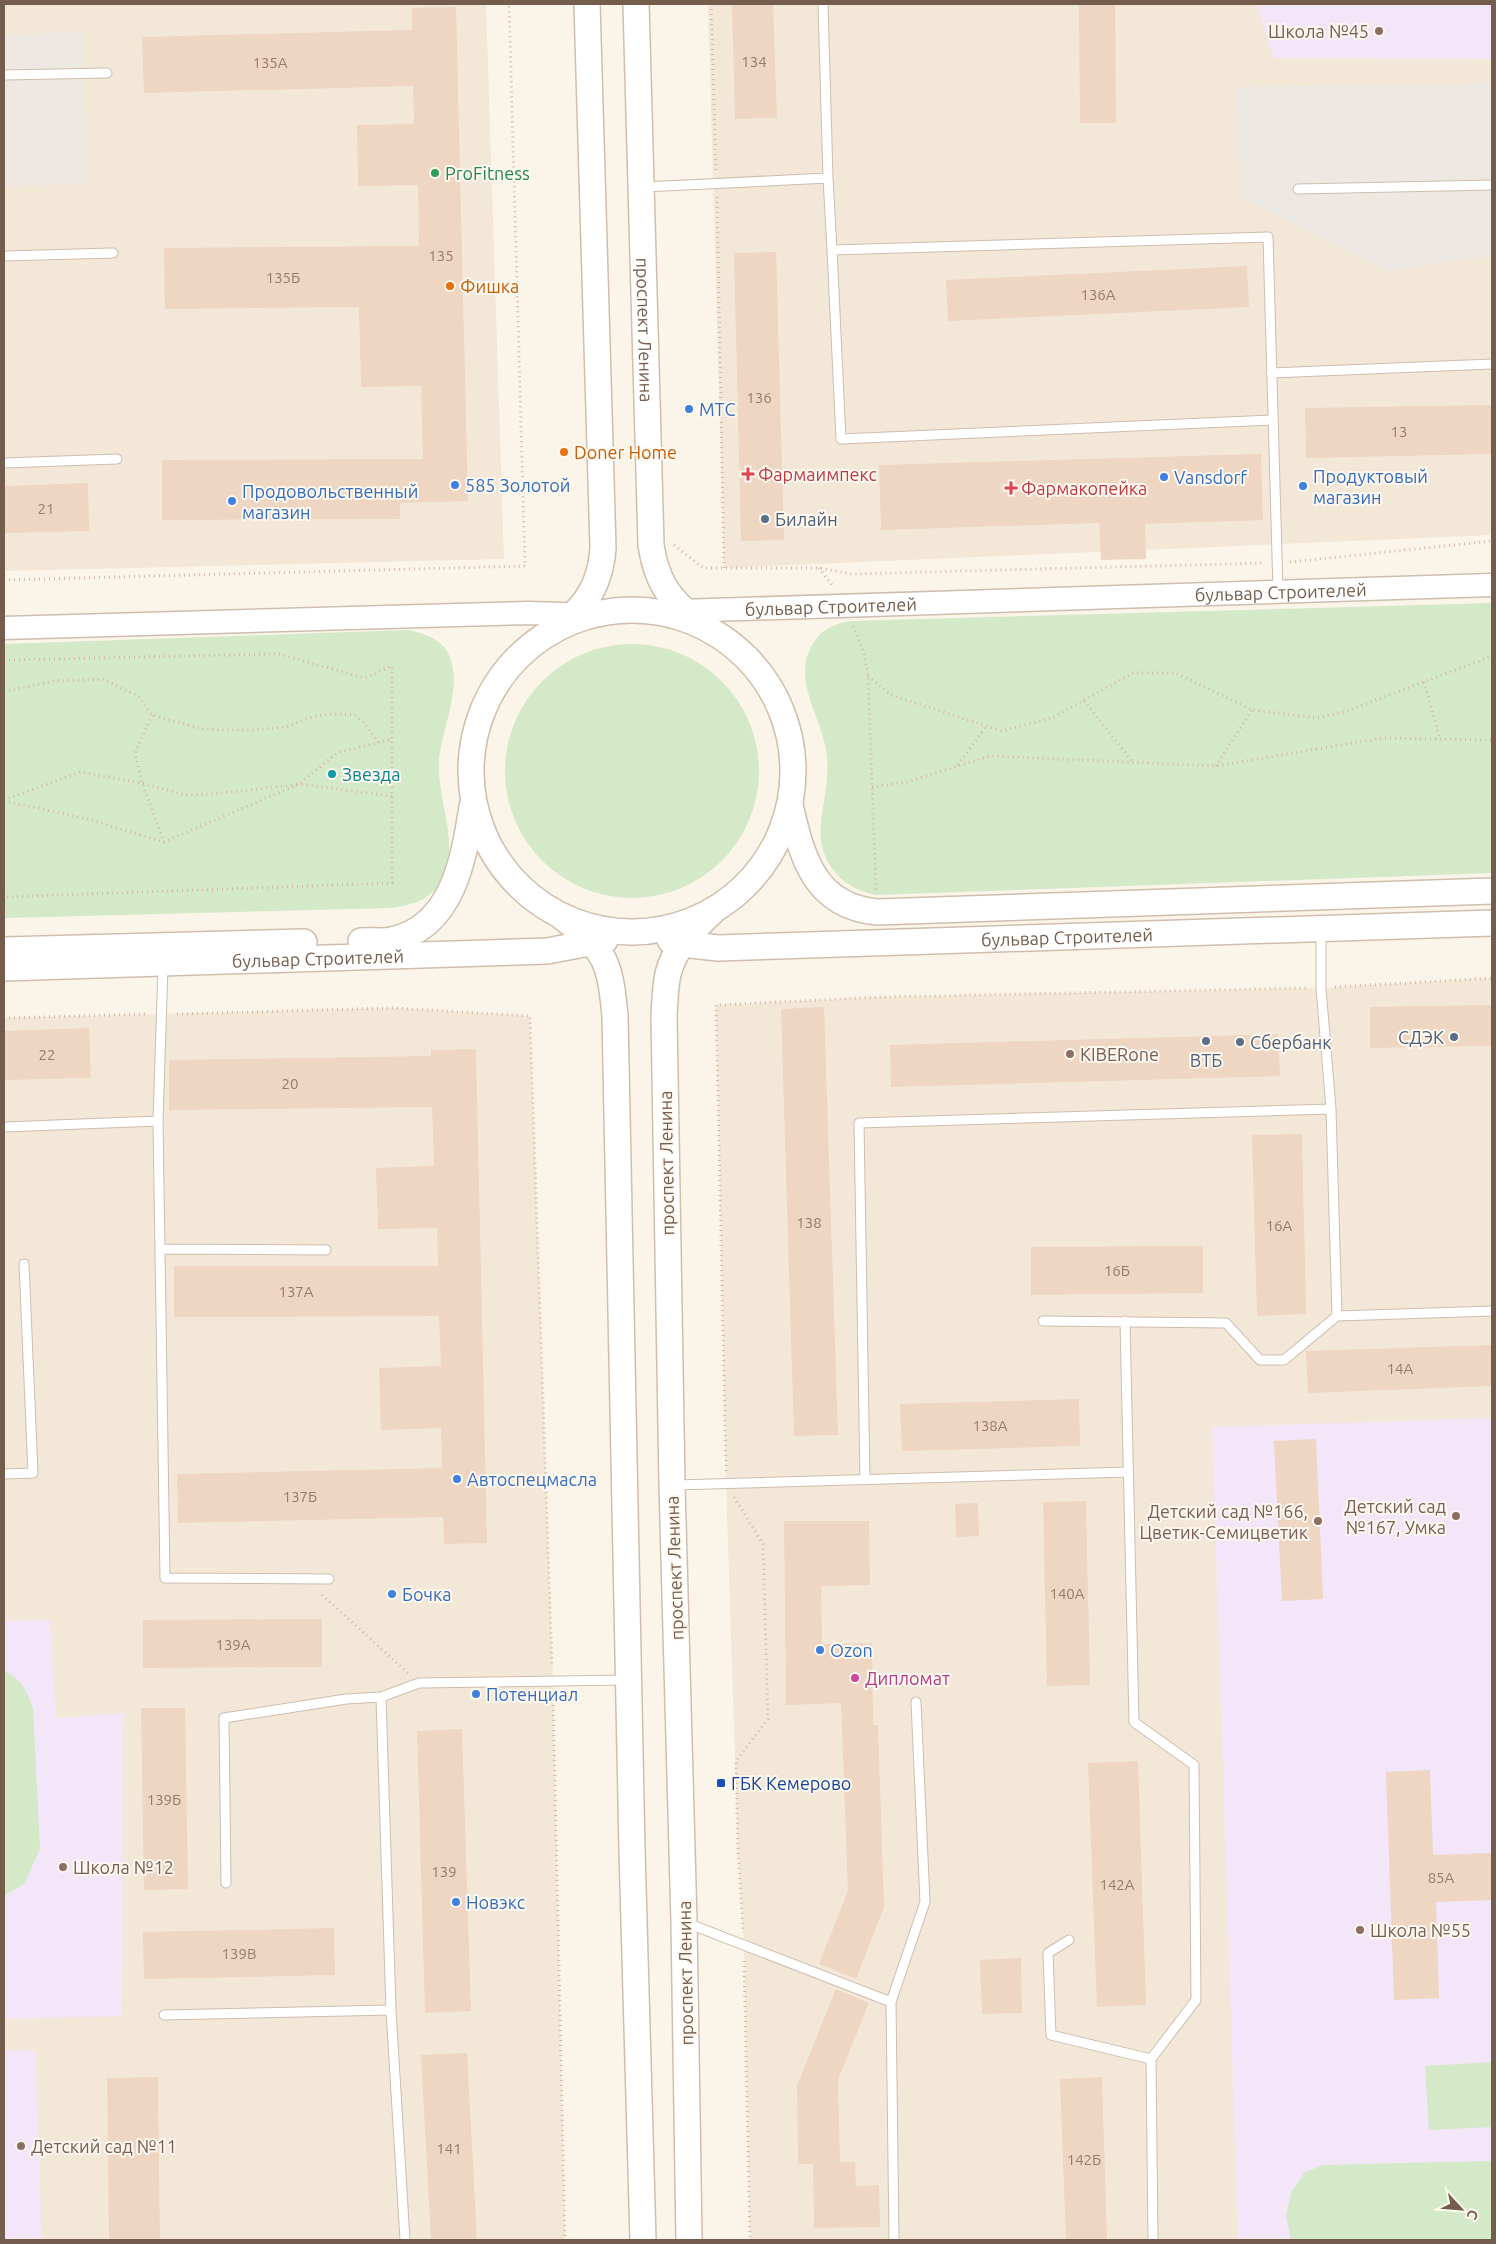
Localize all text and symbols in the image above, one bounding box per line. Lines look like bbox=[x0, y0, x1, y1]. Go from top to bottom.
place label: Школа №45 bbox=[1268, 21, 1369, 41]
marker: Школа №45 bbox=[1373, 25, 1385, 37]
house number: 134 bbox=[741, 53, 767, 70]
house number: 135А bbox=[252, 54, 288, 71]
place label: ProFitness bbox=[445, 163, 530, 183]
marker: ProFitness bbox=[429, 167, 441, 179]
house number: 135 bbox=[428, 247, 454, 264]
street label: проспект Ленина bbox=[633, 257, 657, 403]
house number: 135Б bbox=[266, 269, 300, 286]
place label: Фишка bbox=[460, 276, 519, 296]
marker: Фишка bbox=[444, 280, 456, 292]
house number: 136А bbox=[1080, 286, 1116, 303]
house number: 136 bbox=[746, 389, 772, 406]
place label: МТС bbox=[699, 399, 735, 419]
marker: МТС bbox=[683, 403, 695, 415]
house number: 13 bbox=[1391, 423, 1407, 440]
place label: Doner Home bbox=[574, 442, 677, 462]
marker: Doner Home bbox=[558, 446, 570, 458]
place label: Фармаимпекс bbox=[758, 464, 877, 484]
place label: Продуктовый магазин bbox=[1313, 466, 1428, 507]
place label: Vansdorf bbox=[1174, 467, 1247, 487]
marker: Фармаимпекс bbox=[742, 468, 754, 480]
marker: Vansdorf bbox=[1158, 471, 1170, 483]
place label: 585 Золотой bbox=[465, 475, 570, 495]
place label: Фармакопейка bbox=[1021, 478, 1147, 498]
marker: 585 Золотой bbox=[449, 479, 461, 491]
marker: Продуктовый магазин bbox=[1297, 480, 1309, 492]
place label: Продовольственный магазин bbox=[242, 481, 418, 522]
marker: Фармакопейка bbox=[1005, 482, 1017, 494]
marker: Продовольственный магазин bbox=[226, 495, 238, 507]
house number: 21 bbox=[38, 500, 54, 517]
place label: Билайн bbox=[775, 509, 838, 529]
marker: Билайн bbox=[759, 513, 771, 525]
street label: бульвар Строителей bbox=[1194, 579, 1367, 605]
street label: бульвар Строителей bbox=[745, 593, 917, 619]
place label: Звезда bbox=[342, 764, 400, 784]
marker: Звезда bbox=[326, 768, 338, 780]
street label: бульвар Строителей bbox=[981, 924, 1153, 950]
street label: бульвар Строителей bbox=[232, 945, 404, 971]
place label: СДЭК bbox=[1398, 1027, 1444, 1047]
marker: СДЭК bbox=[1448, 1031, 1460, 1043]
place label: Сбербанк bbox=[1250, 1032, 1332, 1052]
marker: ВТБ bbox=[1200, 1035, 1212, 1047]
marker: Сбербанк bbox=[1234, 1036, 1246, 1048]
place label: KIBERone bbox=[1080, 1044, 1159, 1064]
house number: 22 bbox=[39, 1046, 55, 1063]
marker: KIBERone bbox=[1064, 1048, 1076, 1060]
place label: ВТБ bbox=[1190, 1050, 1222, 1070]
house number: 20 bbox=[282, 1075, 298, 1092]
street label: проспект Ленина bbox=[655, 1090, 677, 1236]
house number: 138 bbox=[796, 1214, 822, 1231]
house number: 16А bbox=[1266, 1217, 1293, 1234]
house number: 16Б bbox=[1104, 1262, 1130, 1279]
house number: 137А bbox=[278, 1283, 314, 1300]
house number: 14А bbox=[1387, 1360, 1414, 1377]
house number: 138А bbox=[972, 1417, 1008, 1434]
place label: Автоспецмасла bbox=[467, 1469, 597, 1489]
marker: Автоспецмасла bbox=[451, 1473, 463, 1485]
house number: 137Б bbox=[283, 1488, 317, 1505]
street label: проспект Ленина bbox=[661, 1495, 687, 1641]
place label: Детский сад №167, Умка bbox=[1344, 1496, 1446, 1537]
place label: Детский сад №166, Цветик-Семицветик bbox=[1139, 1501, 1308, 1542]
marker: Детский сад №167, Умка bbox=[1450, 1510, 1462, 1522]
marker: Детский сад №166, Цветик-Семицветик bbox=[1312, 1515, 1324, 1527]
place label: Бочка bbox=[402, 1584, 452, 1604]
house number: 140А bbox=[1049, 1585, 1085, 1602]
marker: Бочка bbox=[386, 1588, 398, 1600]
house number: 139А bbox=[215, 1636, 251, 1653]
place label: Ozon bbox=[830, 1640, 873, 1660]
marker: Ozon bbox=[814, 1644, 826, 1656]
place label: Дипломат bbox=[865, 1668, 950, 1688]
marker: Дипломат bbox=[849, 1672, 861, 1684]
place label: Потенциал bbox=[486, 1684, 578, 1704]
marker: Потенциал bbox=[470, 1688, 482, 1700]
place label: ГБК Кемерово bbox=[731, 1773, 851, 1793]
marker: ГБК Кемерово bbox=[715, 1777, 727, 1789]
house number: 139Б bbox=[147, 1791, 181, 1808]
place label: Школа №12 bbox=[73, 1857, 174, 1877]
marker: Школа №12 bbox=[57, 1861, 69, 1873]
house number: 139 bbox=[431, 1863, 457, 1880]
house number: 85А bbox=[1428, 1869, 1455, 1886]
house number: 142А bbox=[1099, 1876, 1135, 1893]
place label: Новэкс bbox=[466, 1892, 525, 1912]
marker: Новэкс bbox=[450, 1896, 462, 1908]
street label: проспект Ленина bbox=[674, 1900, 696, 2046]
place label: Школа №55 bbox=[1370, 1920, 1471, 1940]
marker: Школа №55 bbox=[1354, 1924, 1366, 1936]
house number: 139В bbox=[222, 1945, 256, 1962]
place label: Детский сад №11 bbox=[31, 2136, 177, 2156]
marker: Детский сад №11 bbox=[15, 2140, 27, 2152]
house number: 141 bbox=[436, 2140, 462, 2157]
house number: 142Б bbox=[1067, 2151, 1101, 2168]
north arrow bbox=[1436, 2184, 1486, 2234]
text: С bbox=[1464, 2207, 1482, 2222]

